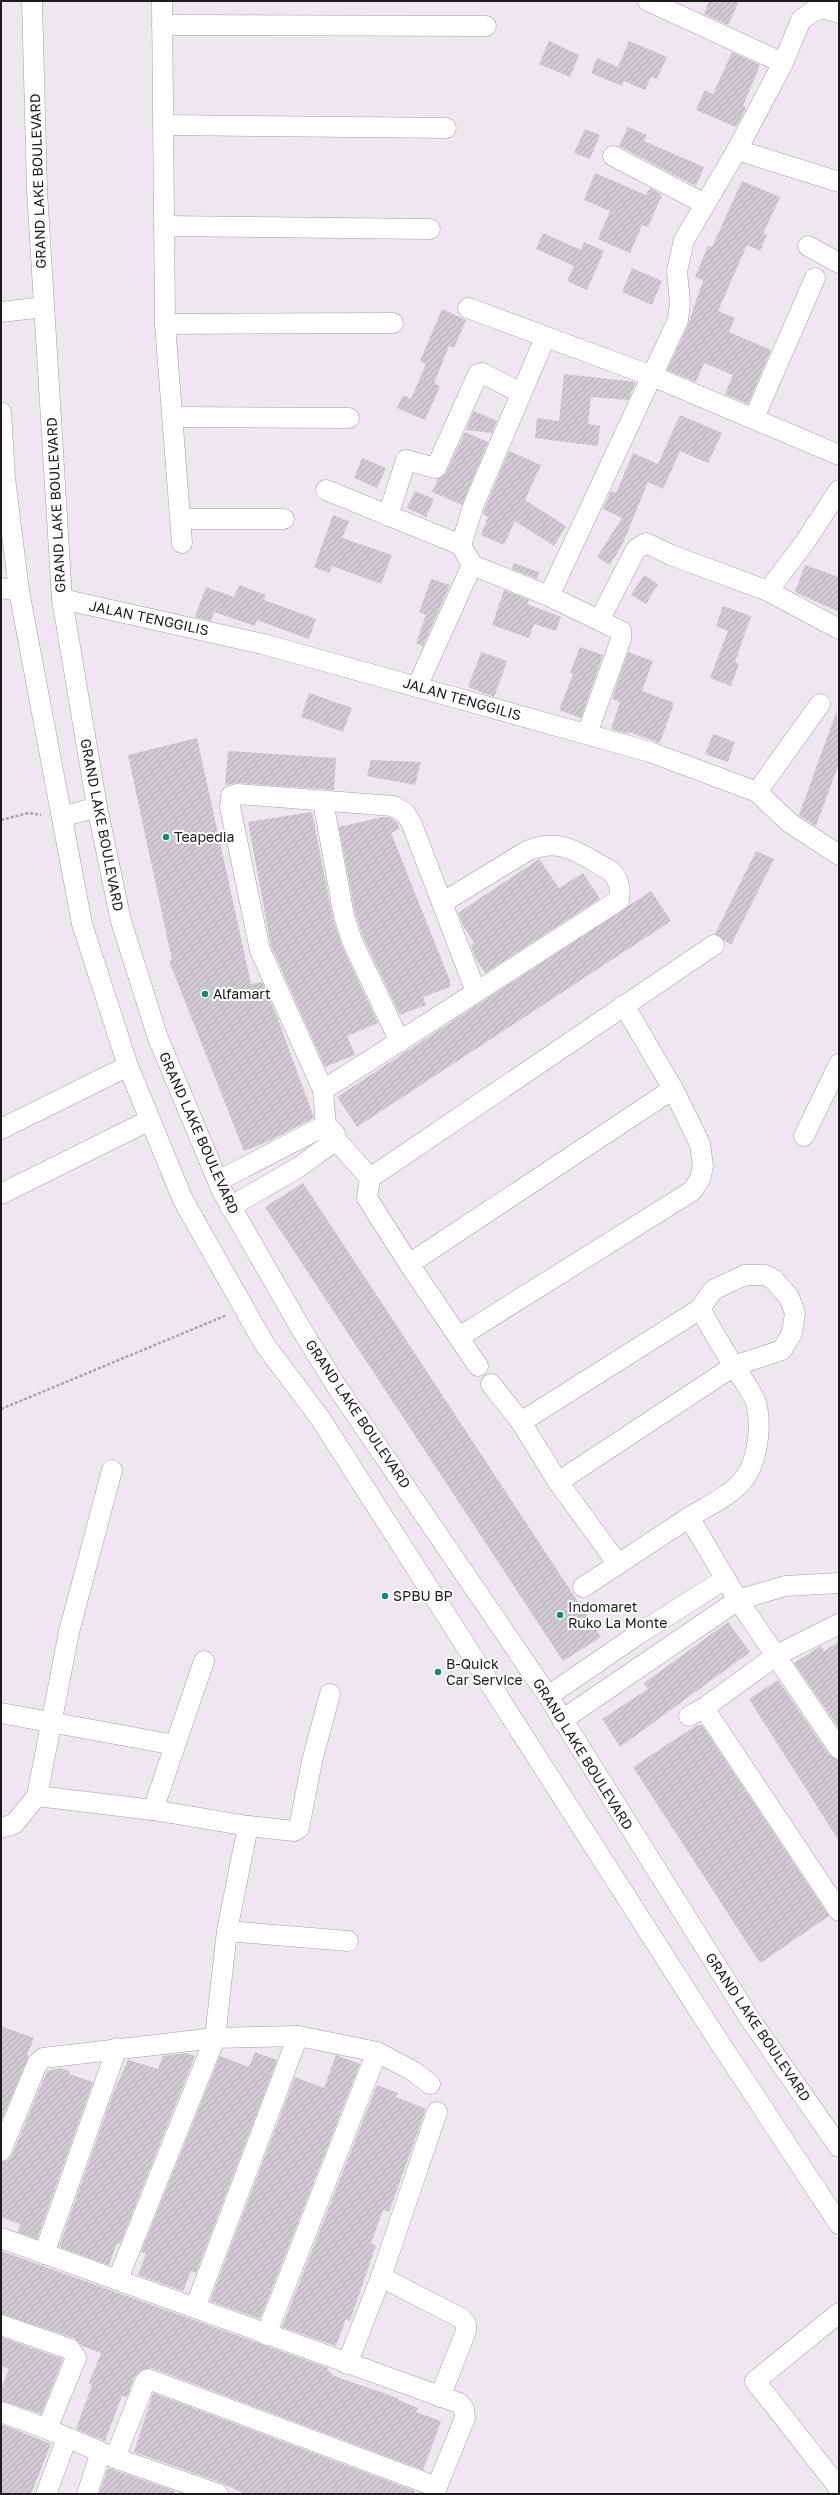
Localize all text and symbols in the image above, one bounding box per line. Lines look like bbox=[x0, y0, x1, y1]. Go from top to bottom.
street label: GRAND LAKE BOULEVARD bbox=[26, 93, 49, 269]
street label: GRAND LAKE BOULEVARD bbox=[42, 417, 69, 593]
street label: JALAN TENGGILIS bbox=[88, 597, 211, 639]
street label: JALAN TENGGILIS bbox=[401, 674, 523, 724]
street label: GRAND LAKE BOULEVARD bbox=[77, 737, 128, 913]
place label: Teapedia bbox=[174, 828, 234, 845]
marker: Teapedia bbox=[161, 832, 171, 842]
place label: Alfamart bbox=[213, 985, 271, 1002]
marker: Alfamart bbox=[200, 989, 210, 999]
street label: GRAND LAKE BOULEVARD bbox=[156, 1049, 243, 1216]
street label: GRAND LAKE BOULEVARD bbox=[302, 1336, 415, 1491]
place label: SPBU BP bbox=[393, 1587, 453, 1604]
marker: SPBU BP bbox=[380, 1591, 390, 1601]
place label: Indomaret Ruko La Monte bbox=[568, 1598, 667, 1631]
marker: Indomaret Ruko La Monte bbox=[555, 1610, 565, 1620]
place label: B-Quick Car Service bbox=[446, 1655, 523, 1688]
marker: B-Quick Car Service bbox=[433, 1667, 443, 1677]
street label: GRAND LAKE BOULEVARD bbox=[530, 1675, 637, 1833]
street label: GRAND LAKE BOULEVARD bbox=[702, 1949, 815, 2104]

